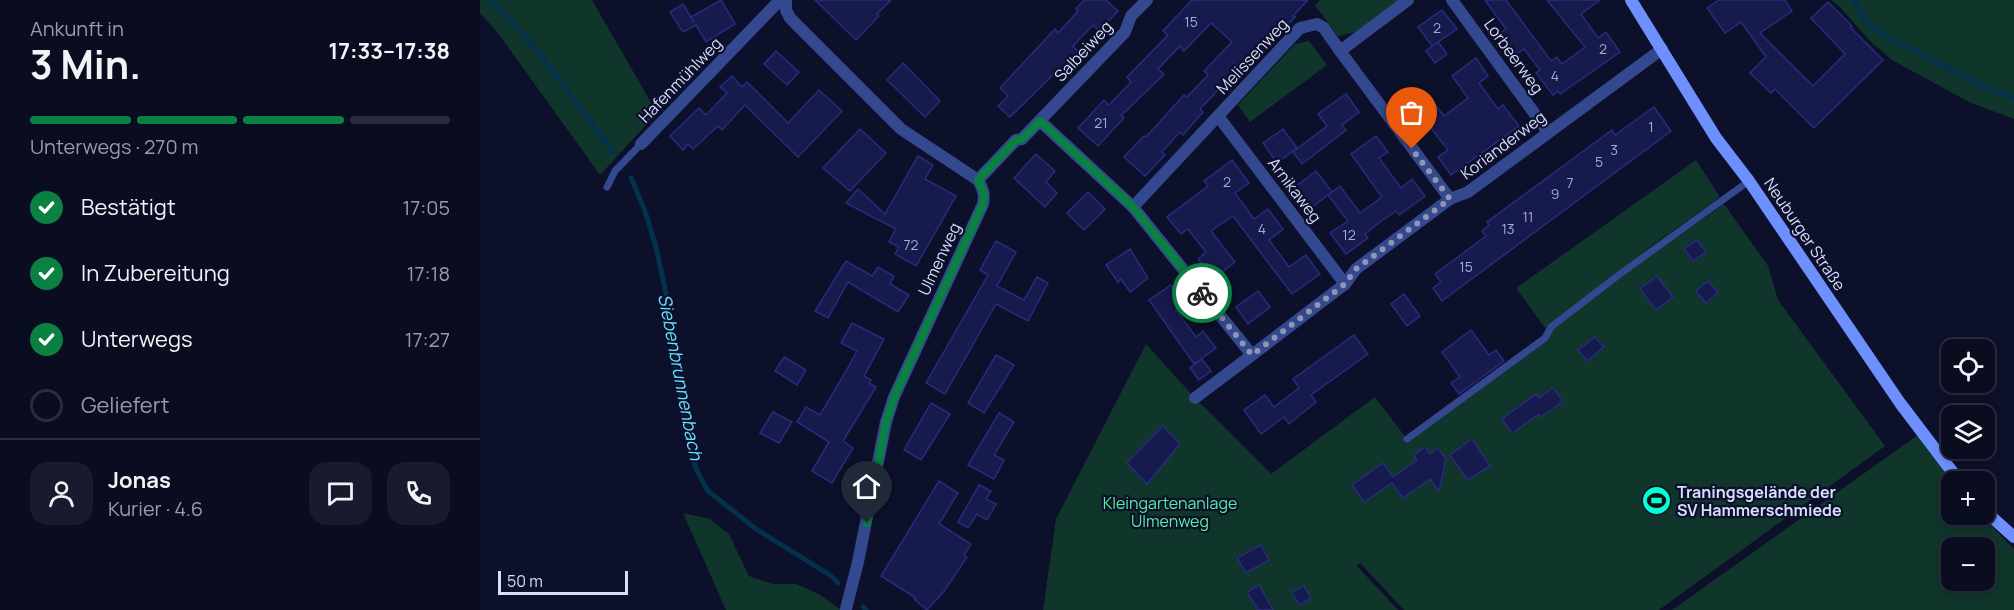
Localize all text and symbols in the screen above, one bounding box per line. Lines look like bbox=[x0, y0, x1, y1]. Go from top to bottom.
house number: 15 bbox=[1184, 12, 1198, 31]
street label: Melissenweg bbox=[1211, 13, 1293, 99]
street label: Lorbeerweg bbox=[1479, 14, 1549, 98]
text: Ankunft in bbox=[30, 15, 124, 42]
street label: Salbeiweg bbox=[1049, 16, 1117, 86]
house number: 2 bbox=[1433, 18, 1441, 37]
street label: Hafenmühlweg bbox=[634, 32, 726, 128]
text: 17:33–17:38 bbox=[329, 36, 450, 66]
text: 3 Min. bbox=[30, 37, 141, 91]
house number: 2 bbox=[1599, 39, 1607, 58]
house number: 4 bbox=[1551, 66, 1559, 85]
pin bbox=[1386, 87, 1437, 149]
icon: bag bbox=[1395, 96, 1428, 129]
street label: Korianderweg bbox=[1456, 106, 1550, 184]
house number: 21 bbox=[1094, 113, 1108, 132]
house number: 1 bbox=[1648, 117, 1654, 136]
text: Unterwegs · 270 m bbox=[30, 133, 199, 160]
house number: 3 bbox=[1610, 140, 1618, 159]
house number: 5 bbox=[1595, 152, 1603, 171]
street label: Arnikaweg bbox=[1263, 153, 1327, 227]
house number: 2 bbox=[1223, 172, 1231, 191]
house number: 7 bbox=[1566, 173, 1574, 192]
street label: Neuburger Straße bbox=[1759, 173, 1851, 295]
house number: 9 bbox=[1551, 184, 1559, 203]
icon: check bbox=[30, 191, 63, 224]
text: Bestätigt bbox=[81, 192, 176, 222]
text: 17:05 bbox=[402, 194, 450, 221]
house number: 11 bbox=[1523, 207, 1533, 226]
street label: Ulmenweg bbox=[913, 219, 965, 299]
house number: 4 bbox=[1258, 219, 1266, 238]
house number: 13 bbox=[1501, 219, 1515, 238]
house number: 12 bbox=[1342, 225, 1356, 244]
house number: 72 bbox=[903, 235, 919, 254]
icon: check bbox=[30, 257, 63, 290]
house number: 15 bbox=[1459, 257, 1473, 276]
text: In Zubereitung bbox=[81, 258, 230, 288]
text: 17:18 bbox=[407, 260, 450, 287]
courier bbox=[1172, 263, 1232, 323]
icon: bike bbox=[1186, 277, 1219, 310]
water label: Siebenbrunnenbach bbox=[653, 292, 709, 463]
icon: check bbox=[30, 323, 63, 356]
text: Unterwegs bbox=[81, 324, 193, 354]
text: 17:27 bbox=[405, 326, 450, 353]
map controls bbox=[1941, 339, 1995, 591]
button: locate bbox=[1941, 339, 1995, 393]
text: Geliefert bbox=[81, 390, 169, 420]
button: layers bbox=[1941, 405, 1995, 459]
pin bbox=[841, 461, 892, 523]
button: person bbox=[30, 462, 93, 525]
button: chat bbox=[309, 462, 372, 525]
button: phone bbox=[387, 462, 450, 525]
text: Jonas bbox=[108, 465, 171, 495]
icon: home bbox=[850, 470, 883, 503]
button: + bbox=[1941, 471, 1995, 525]
place label: Traningsgelände der SV Hammerschmiede bbox=[1677, 481, 1842, 521]
sports icon: Traningsgelände der SV Hammerschmiede bbox=[1640, 485, 1672, 517]
park label: Kleingartenanlage Ulmenweg bbox=[1103, 492, 1237, 532]
text: Kurier · 4.6 bbox=[108, 495, 203, 522]
button: − bbox=[1941, 537, 1995, 591]
scale bar bbox=[498, 568, 628, 596]
text: 50 m bbox=[507, 570, 543, 592]

